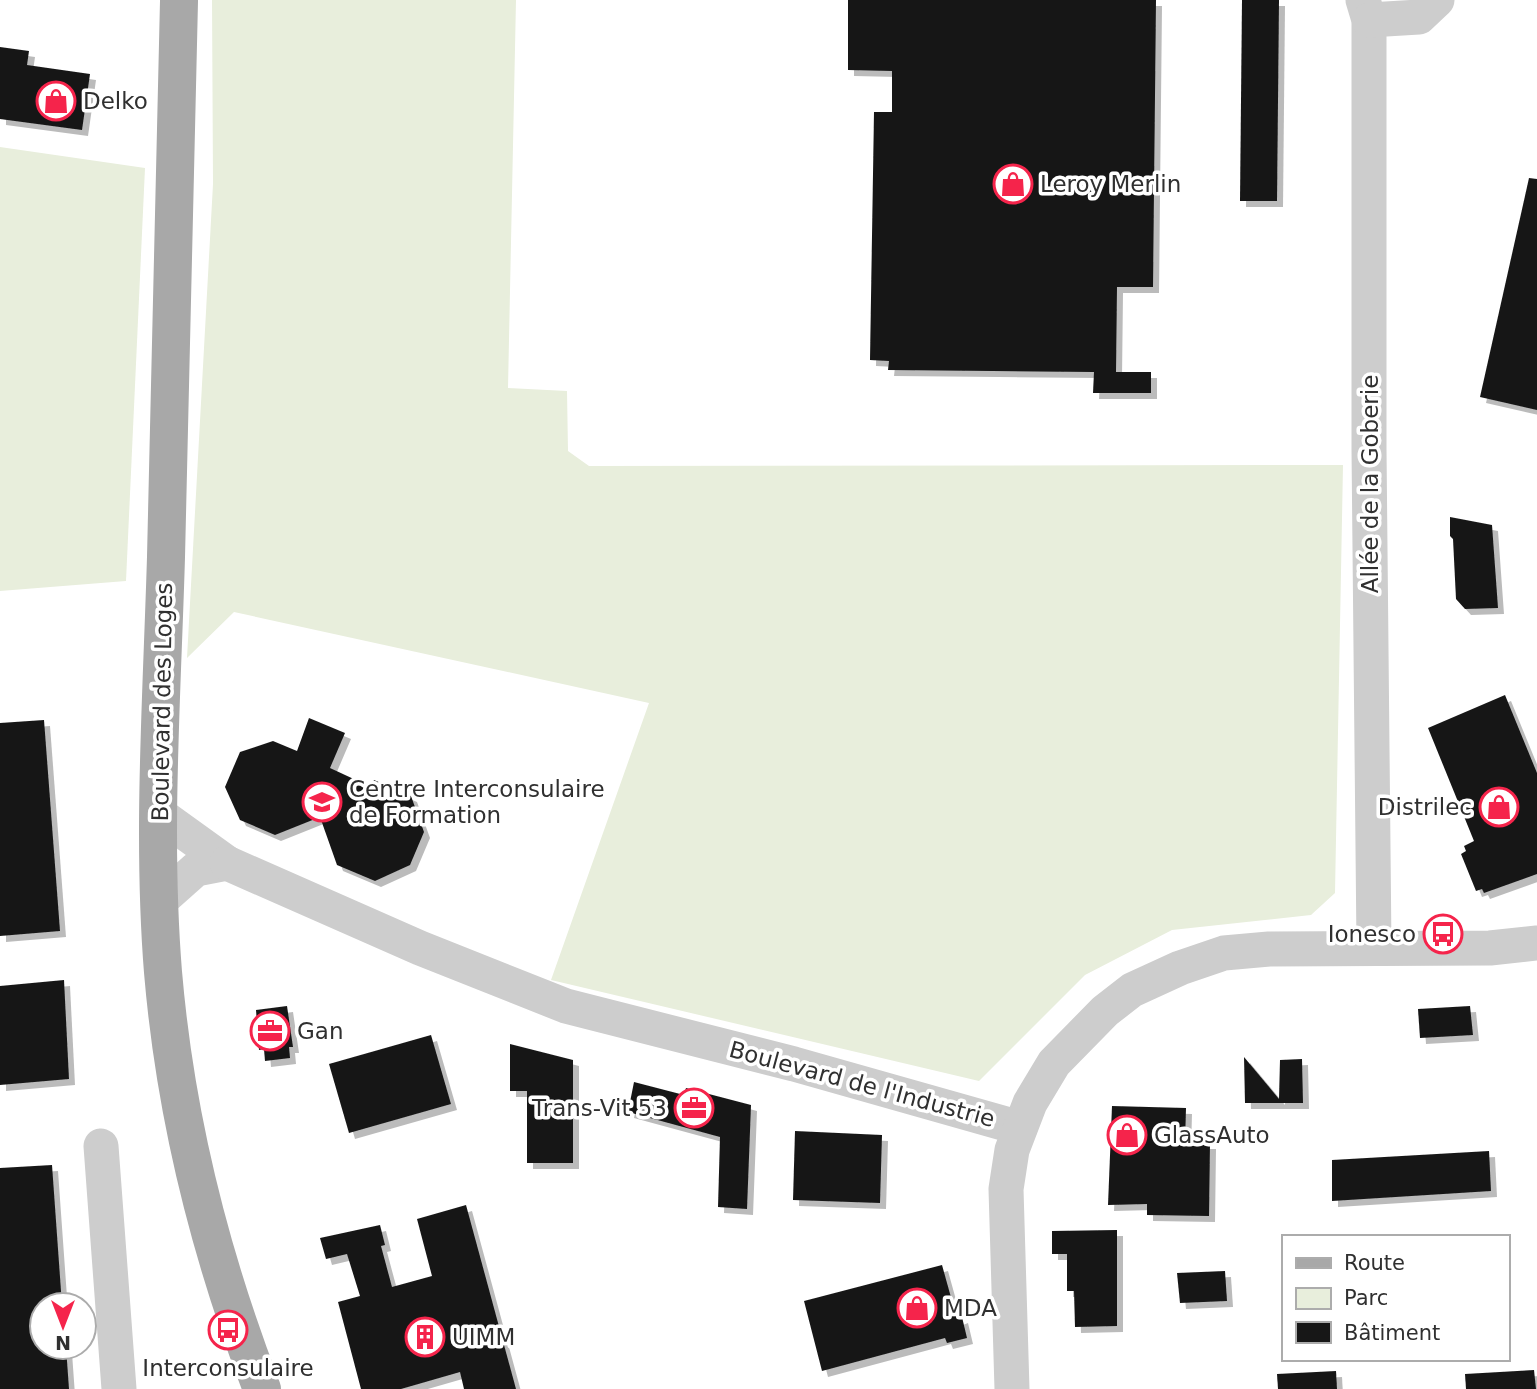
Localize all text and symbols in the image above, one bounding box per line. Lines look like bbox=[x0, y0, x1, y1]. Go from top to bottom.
shop icon: Delko bbox=[35, 80, 77, 122]
place label: Delko bbox=[83, 88, 148, 114]
shop icon: Leroy Merlin bbox=[992, 163, 1034, 205]
place label: Leroy Merlin bbox=[1040, 171, 1181, 197]
street label: Allée de la Goberie bbox=[1357, 375, 1383, 593]
street label: Boulevard des Loges bbox=[147, 582, 177, 822]
place label: Centre Interconsulaire de Formation bbox=[349, 776, 605, 828]
school or university icon: Centre Interconsulaire de Formation bbox=[301, 781, 343, 823]
shop icon: Distrilec bbox=[1478, 786, 1520, 828]
place label: Distrilec bbox=[1378, 794, 1472, 820]
bus stop icon: Ionesco bbox=[1422, 913, 1464, 955]
place label: Ionesco bbox=[1328, 921, 1416, 947]
office icon: Gan bbox=[249, 1010, 291, 1052]
place label: Gan bbox=[297, 1018, 344, 1044]
street label: Boulevard de l'Industrie bbox=[726, 1036, 998, 1132]
office icon: Trans-Vit 53 bbox=[673, 1087, 715, 1129]
place label: Trans-Vit 53 bbox=[531, 1095, 667, 1121]
shop icon: GlassAuto bbox=[1106, 1114, 1148, 1156]
place label: GlassAuto bbox=[1154, 1122, 1270, 1148]
legend bbox=[1282, 1235, 1509, 1361]
text: Route bbox=[1344, 1251, 1405, 1275]
text: Parc bbox=[1344, 1286, 1388, 1310]
shop icon: MDA bbox=[896, 1287, 938, 1329]
north arrow bbox=[28, 1291, 98, 1361]
place label: MDA bbox=[944, 1295, 997, 1321]
bus stop icon: Interconsulaire bbox=[207, 1309, 249, 1351]
building icon: UIMM bbox=[404, 1316, 446, 1358]
text: Bâtiment bbox=[1344, 1321, 1440, 1345]
place label: UIMM bbox=[452, 1324, 515, 1350]
text: N bbox=[55, 1332, 71, 1354]
place label: Interconsulaire bbox=[142, 1355, 314, 1381]

